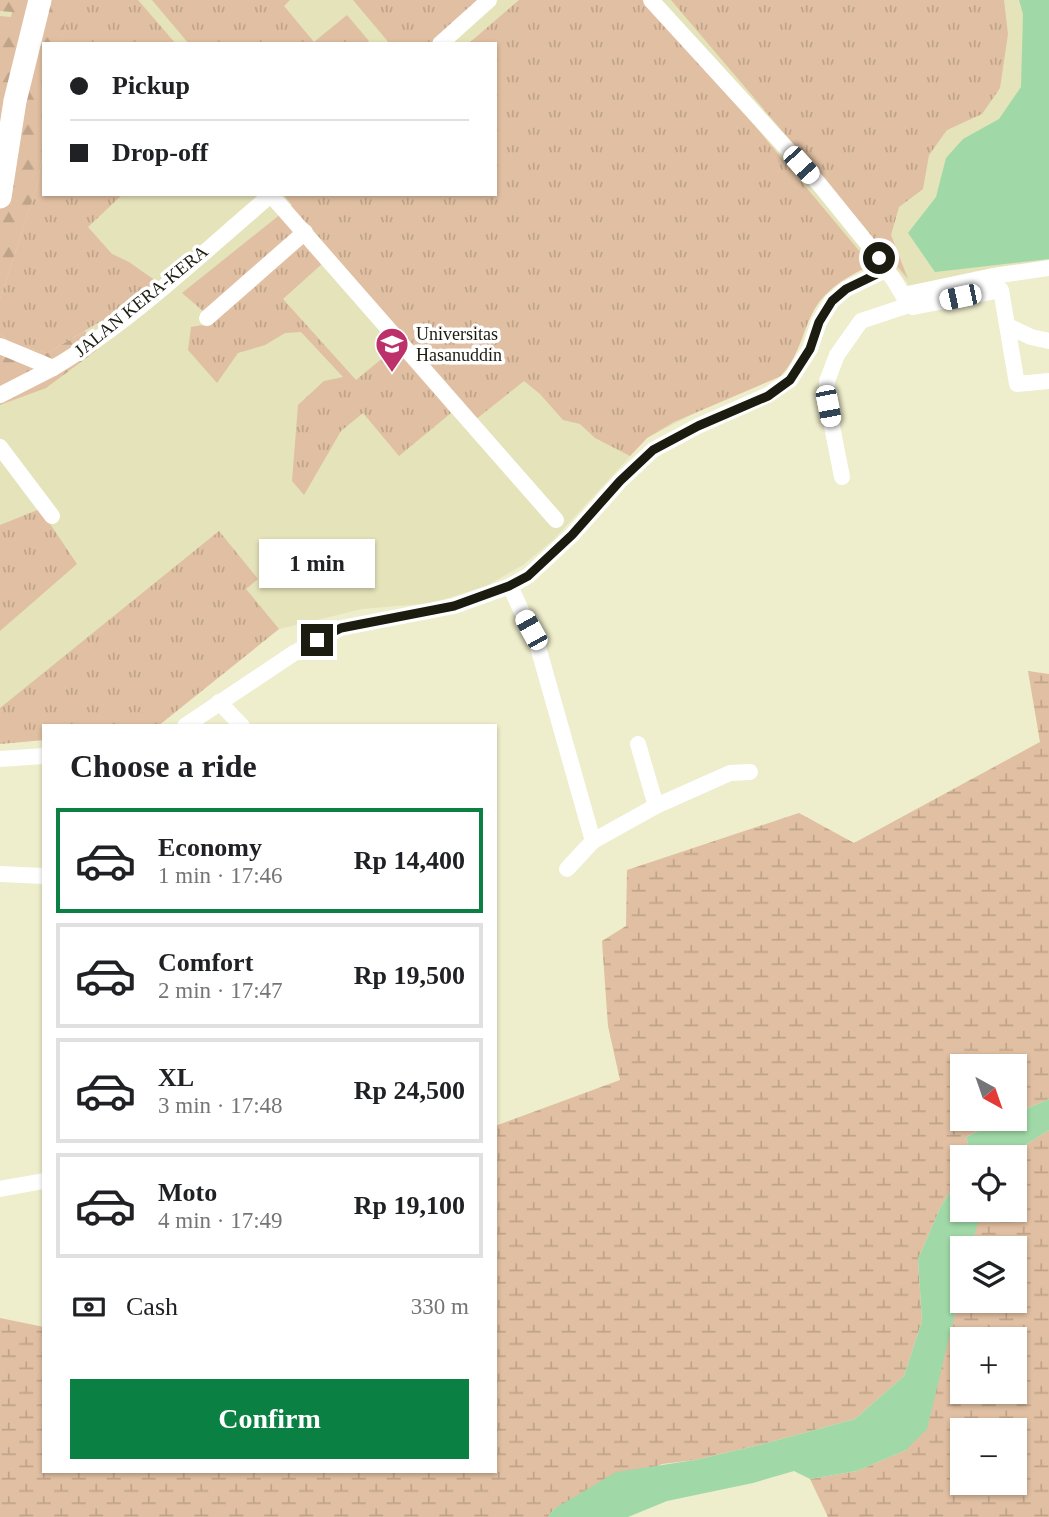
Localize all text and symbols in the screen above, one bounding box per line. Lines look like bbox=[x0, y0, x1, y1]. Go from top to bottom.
text: Pickup bbox=[112, 71, 190, 100]
text: Drop-off bbox=[112, 138, 208, 167]
car bbox=[780, 142, 823, 188]
street label: JALAN KERA-KERA bbox=[70, 241, 212, 361]
route start bbox=[863, 242, 895, 274]
car bbox=[938, 282, 983, 312]
place label: Universitas Hasanuddin bbox=[416, 324, 502, 365]
school or university icon: Universitas Hasanuddin bbox=[373, 325, 411, 374]
car bbox=[814, 383, 843, 429]
callout: 1 min bbox=[259, 538, 375, 588]
text: 1 min bbox=[289, 551, 345, 576]
car bbox=[512, 607, 551, 653]
route end bbox=[301, 624, 333, 656]
text: Choose a ride bbox=[70, 748, 257, 784]
icon: car bbox=[74, 829, 137, 892]
text: Economy bbox=[158, 833, 262, 862]
text: Rp 14,400 bbox=[354, 846, 465, 875]
text: 1 min · 17:46 bbox=[158, 863, 283, 888]
icon: car bbox=[74, 944, 137, 1007]
text: Comfort bbox=[158, 948, 253, 977]
text: Rp 19,500 bbox=[354, 961, 465, 990]
text: 2 min · 17:47 bbox=[158, 978, 283, 1003]
north arrow bbox=[950, 1054, 1027, 1130]
map controls bbox=[950, 1054, 1027, 1495]
icon: car bbox=[74, 1059, 137, 1122]
text: XL bbox=[158, 1063, 194, 1092]
text: Rp 24,500 bbox=[354, 1076, 465, 1105]
text: 3 min · 17:48 bbox=[158, 1093, 283, 1118]
button: locate bbox=[950, 1145, 1027, 1222]
icon: car bbox=[74, 1174, 137, 1237]
text: Moto bbox=[158, 1178, 217, 1207]
text: Rp 19,100 bbox=[354, 1191, 465, 1220]
text: 4 min · 17:49 bbox=[158, 1208, 283, 1233]
button: layers bbox=[950, 1236, 1027, 1313]
icon: cash bbox=[70, 1288, 108, 1326]
text: Cash bbox=[126, 1292, 178, 1321]
text: 330 m bbox=[411, 1294, 469, 1319]
button: + bbox=[950, 1327, 1027, 1404]
button: Confirm bbox=[70, 1379, 469, 1459]
button: − bbox=[950, 1418, 1027, 1495]

